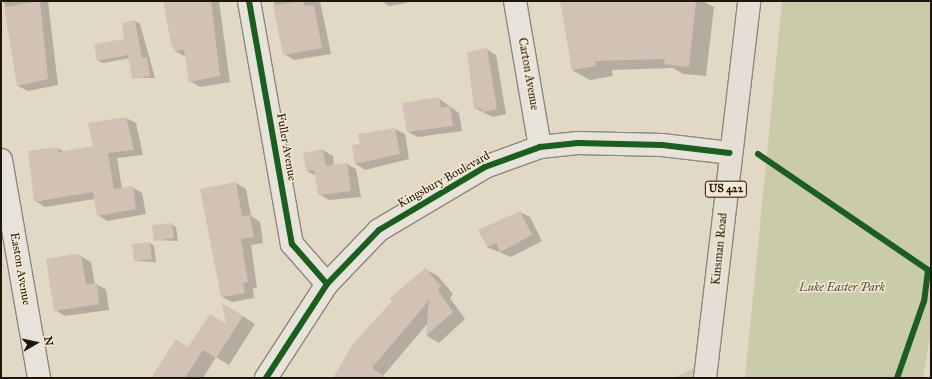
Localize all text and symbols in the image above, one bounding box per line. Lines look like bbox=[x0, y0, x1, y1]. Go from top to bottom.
street label: Carton Avenue bbox=[515, 37, 541, 111]
street label: Fuller Avenue bbox=[273, 112, 299, 182]
street label: Kingsbury Boulevard bbox=[395, 149, 493, 211]
road number: US 422 bbox=[704, 180, 748, 198]
street label: Kinsman Road bbox=[709, 212, 731, 286]
street label: Easton Avenue bbox=[7, 232, 33, 306]
park label: Luke Easter Park bbox=[799, 281, 885, 295]
north arrow bbox=[16, 323, 56, 363]
text: N bbox=[41, 335, 55, 347]

